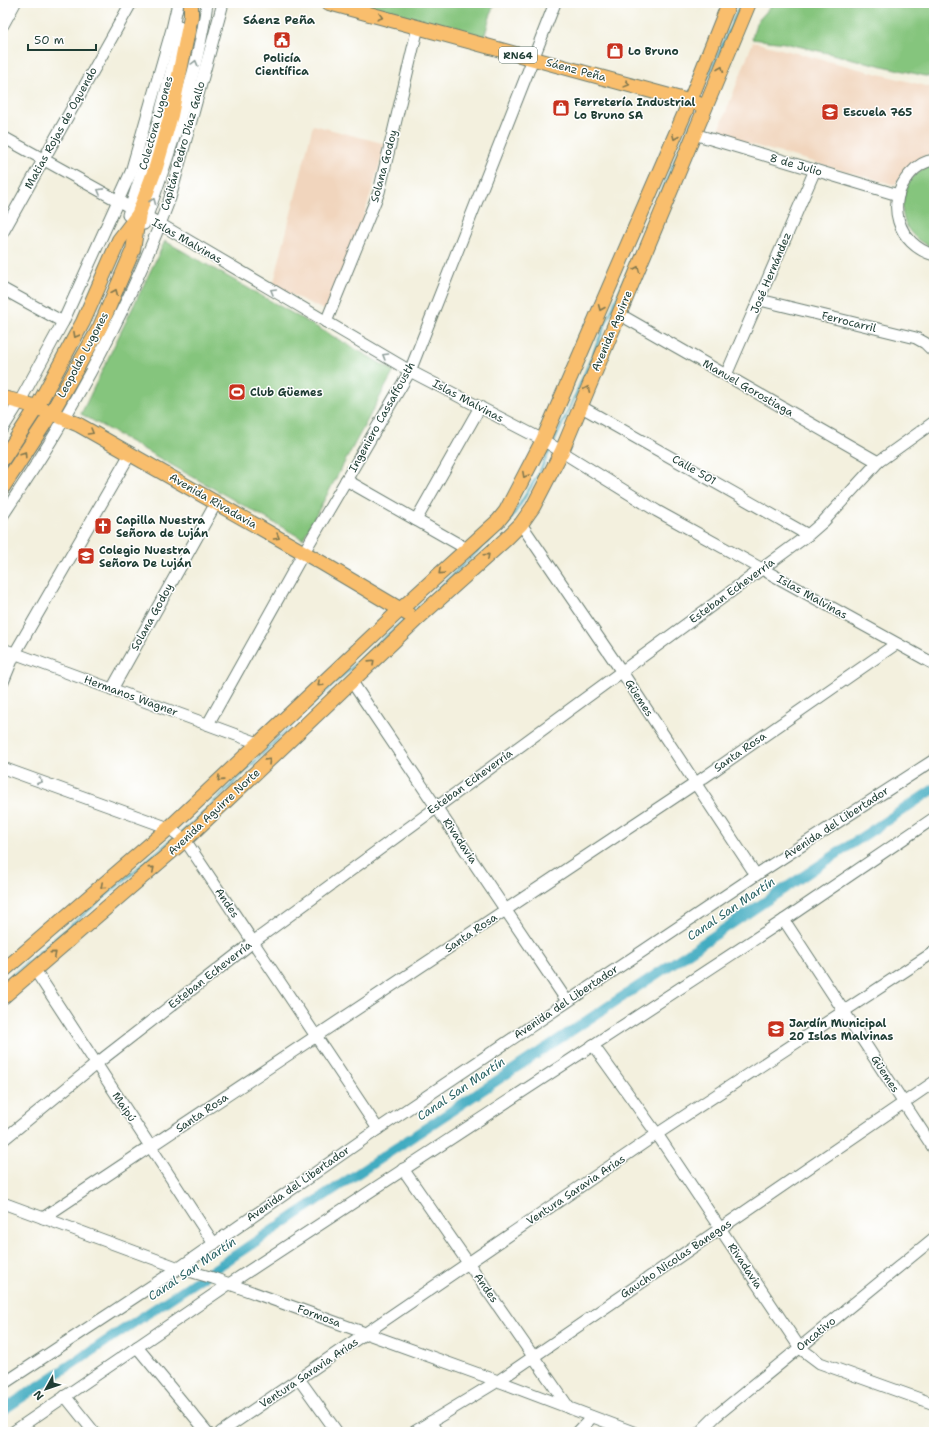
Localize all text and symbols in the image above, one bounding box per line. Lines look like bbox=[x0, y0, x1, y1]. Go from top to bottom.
district label: Sáenz Peña bbox=[243, 12, 316, 28]
one-way arrow bbox=[376, 12, 383, 21]
scale bar bbox=[28, 26, 96, 52]
public building icon: Policía Científica bbox=[272, 30, 292, 50]
text: 50 m bbox=[34, 32, 64, 48]
shop icon: Lo Bruno bbox=[605, 41, 625, 61]
place label: Lo Bruno bbox=[628, 44, 679, 59]
road number: RN64 bbox=[499, 47, 537, 63]
place label: Policía Científica bbox=[255, 51, 309, 79]
street label: Sáenz Peña bbox=[544, 55, 608, 85]
one-way arrow bbox=[191, 60, 199, 67]
street label: Matias Rojas de Oquendo bbox=[21, 64, 101, 192]
one-way arrow bbox=[716, 66, 724, 74]
street label: Colectora Lugones bbox=[135, 74, 177, 172]
street label: Capitán Pedro Díaz Gallo bbox=[157, 79, 209, 212]
one-way arrow bbox=[624, 80, 630, 88]
place label: Ferretería Industrial Lo Bruno SA bbox=[574, 95, 696, 123]
shop icon: Ferretería Industrial Lo Bruno SA bbox=[551, 98, 571, 118]
school or university icon: Escuela 765 bbox=[820, 102, 840, 122]
place label: Escuela 765 bbox=[843, 105, 912, 120]
street label: Solana Godoy bbox=[367, 128, 401, 204]
one-way arrow bbox=[671, 134, 679, 141]
street label: 8 de Julio bbox=[768, 150, 824, 180]
one-way arrow bbox=[97, 189, 104, 196]
one-way arrow bbox=[149, 197, 157, 204]
street label: Islas Malvinas bbox=[149, 215, 225, 267]
street label: José Hernández bbox=[747, 230, 795, 316]
one-way arrow bbox=[633, 266, 641, 273]
one-way arrow bbox=[270, 288, 277, 295]
street label: Avenida Aguirre bbox=[588, 288, 636, 374]
one-way arrow bbox=[110, 289, 118, 297]
one-way arrow bbox=[598, 304, 606, 311]
street label: Ferrocarril bbox=[820, 308, 879, 336]
street label: Leopoldo Lugones bbox=[54, 309, 112, 401]
one-way arrow bbox=[74, 330, 81, 338]
one-way arrow bbox=[382, 354, 389, 361]
street label: Manuel Gorostiaga bbox=[700, 356, 796, 420]
street label: Ingeniero Cassaffousth bbox=[345, 359, 419, 475]
street label: Islas Malvinas bbox=[430, 376, 506, 426]
sports icon: Club Güemes bbox=[227, 382, 247, 402]
place label: Club Güemes bbox=[250, 385, 323, 400]
one-way arrow bbox=[583, 386, 591, 393]
one-way arrow bbox=[87, 427, 94, 434]
one-way arrow bbox=[20, 451, 27, 458]
street label: Calle 501 bbox=[669, 451, 719, 489]
street label: Avenida Rivadavia bbox=[166, 470, 260, 532]
one-way arrow bbox=[523, 471, 530, 478]
place label: Capilla Nuestra Señora de Luján bbox=[116, 513, 209, 541]
church icon: Capilla Nuestra Señora de Luján bbox=[93, 516, 113, 536]
one-way arrow bbox=[273, 533, 280, 540]
place label: Colegio Nuestra Señora De Luján bbox=[99, 543, 192, 571]
school or university icon: Colegio Nuestra Señora De Luján bbox=[76, 546, 96, 566]
one-way arrow bbox=[483, 553, 490, 560]
street label: Esteban Echeverría bbox=[686, 555, 778, 627]
one-way arrow bbox=[438, 567, 446, 575]
street label: Islas Malvinas bbox=[774, 571, 850, 623]
street label: Solana Godoy bbox=[127, 581, 177, 653]
one-way arrow bbox=[367, 659, 375, 667]
street label: Hermanos Wagner bbox=[82, 672, 180, 720]
street label: Güemes bbox=[621, 676, 657, 720]
one-way arrow bbox=[317, 680, 325, 687]
street label: Santa Rosa bbox=[711, 728, 769, 775]
street label: Esteban Echeverría bbox=[424, 746, 516, 818]
one-way arrow bbox=[263, 759, 271, 766]
street label: Avenida Aguirre Norte bbox=[165, 765, 263, 859]
one-way arrow bbox=[217, 775, 225, 782]
one-way arrow bbox=[36, 777, 43, 785]
street label: Avenida del Libertador bbox=[780, 783, 892, 863]
street label: Rivadavia bbox=[439, 815, 481, 867]
one-way arrow bbox=[148, 866, 155, 873]
water label: Canal San Martín bbox=[684, 874, 778, 944]
one-way arrow bbox=[100, 881, 108, 888]
street label: Andes bbox=[212, 885, 242, 921]
street label: Santa Rosa bbox=[442, 910, 500, 956]
street label: Esteban Echeverría bbox=[165, 938, 255, 1012]
one-way arrow bbox=[49, 951, 57, 958]
street label: Avenida del Libertador bbox=[511, 961, 621, 1043]
place label: Jardín Municipal 20 Islas Malvinas bbox=[789, 1016, 894, 1044]
school or university icon: Jardín Municipal 20 Islas Malvinas bbox=[766, 1019, 786, 1039]
street label: Güemes bbox=[867, 1052, 903, 1096]
water label: Canal San Martín bbox=[414, 1054, 508, 1124]
street label: Maipú bbox=[109, 1089, 139, 1125]
street label: Santa Rosa bbox=[173, 1090, 231, 1136]
street label: Avenida del Libertador bbox=[243, 1143, 353, 1225]
street label: Ventura Saravia Arias bbox=[524, 1151, 628, 1229]
street label: Gaucho Nicolas Banegas bbox=[617, 1216, 735, 1302]
water label: Canal San Martín bbox=[145, 1234, 239, 1304]
street label: Rivadavia bbox=[724, 1240, 766, 1292]
street label: Andes bbox=[470, 1270, 502, 1306]
street label: Formosa bbox=[295, 1301, 343, 1331]
street label: Oncativo bbox=[793, 1313, 839, 1355]
street label: Ventura Saravia Arias bbox=[257, 1334, 361, 1412]
north arrow bbox=[26, 1369, 66, 1409]
text: N bbox=[30, 1387, 47, 1403]

